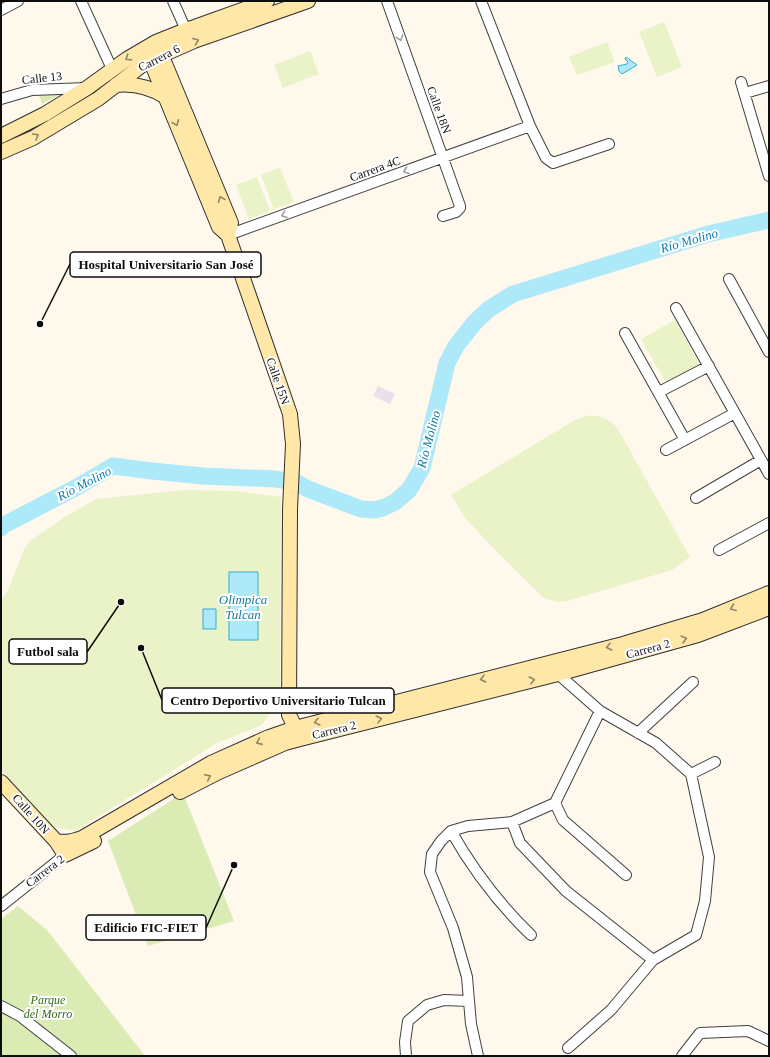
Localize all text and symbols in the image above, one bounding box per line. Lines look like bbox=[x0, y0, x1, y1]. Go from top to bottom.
one-way arrow bbox=[395, 34, 404, 41]
one-way arrow bbox=[192, 37, 199, 45]
street label: Carrera 6 bbox=[136, 42, 182, 74]
one-way arrow bbox=[125, 53, 132, 61]
street label: Calle 13 bbox=[21, 69, 63, 87]
street label: Calle 18N bbox=[424, 85, 454, 136]
one-way arrow bbox=[172, 119, 180, 126]
one-way arrow bbox=[32, 133, 39, 140]
street label: Carrera 4C bbox=[348, 153, 402, 185]
one-way arrow bbox=[403, 166, 410, 175]
one-way arrow bbox=[218, 195, 226, 203]
one-way arrow bbox=[281, 210, 288, 219]
water label: Río Molino bbox=[658, 225, 720, 256]
callout: Hospital Universitario San José bbox=[70, 252, 261, 277]
text: Hospital Universitario San José bbox=[78, 257, 254, 272]
street label: Calle 15N bbox=[263, 356, 293, 407]
water label: Río Molino bbox=[413, 408, 443, 470]
water label: Río Molino bbox=[54, 463, 114, 504]
water label: Olimpica Tulcan bbox=[219, 592, 268, 622]
one-way arrow bbox=[729, 603, 737, 611]
one-way arrow bbox=[681, 635, 688, 644]
street label: Carrera 2 bbox=[624, 636, 672, 662]
callout: Futbol sala bbox=[9, 639, 87, 664]
one-way arrow bbox=[606, 643, 612, 651]
text: Futbol sala bbox=[17, 644, 79, 659]
one-way arrow bbox=[480, 675, 486, 683]
one-way arrow bbox=[529, 677, 535, 685]
callout: Centro Deportivo Universitario Tulcan bbox=[162, 688, 394, 713]
text: Centro Deportivo Universitario Tulcan bbox=[170, 693, 386, 708]
one-way arrow bbox=[376, 715, 382, 723]
one-way arrow bbox=[313, 717, 320, 725]
street label: Carrera 2 bbox=[310, 718, 358, 742]
one-way arrow bbox=[255, 737, 263, 745]
one-way arrow bbox=[204, 774, 211, 782]
street label: Calle 10N bbox=[9, 791, 53, 837]
street label: Carrera 2 bbox=[23, 852, 67, 890]
callout: Edificio FIC-FIET bbox=[86, 915, 206, 940]
text: Edificio FIC-FIET bbox=[94, 920, 198, 935]
park label: Parque del Morro bbox=[24, 993, 72, 1021]

